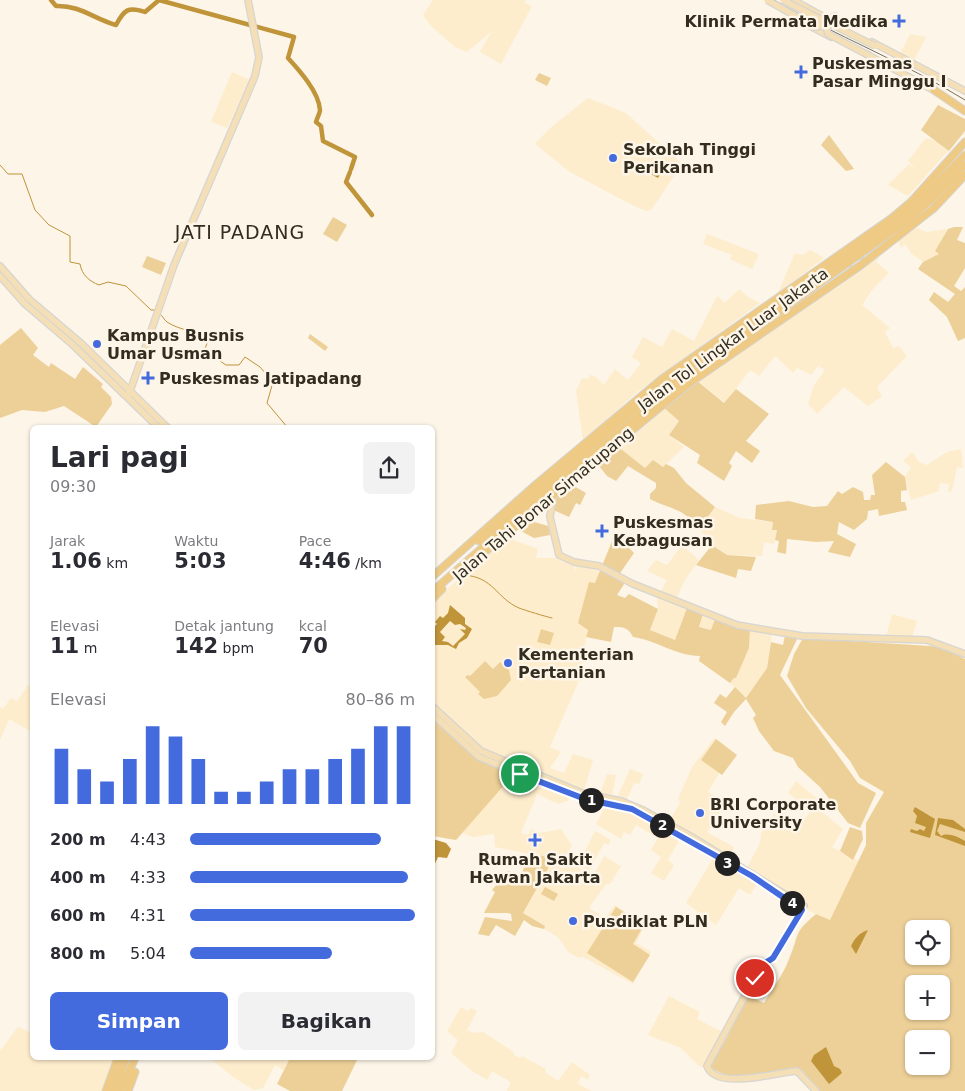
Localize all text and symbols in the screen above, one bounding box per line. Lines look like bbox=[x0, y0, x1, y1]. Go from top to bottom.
place label: Klinik Permata Medika bbox=[684, 12, 888, 31]
marker: Klinik Permata Medika bbox=[892, 14, 906, 28]
place label: Puskesmas Pasar Minggu I bbox=[812, 54, 947, 91]
marker: Puskesmas Pasar Minggu I bbox=[794, 65, 808, 79]
place label: Sekolah Tinggi Perikanan bbox=[623, 140, 756, 177]
marker: Sekolah Tinggi Perikanan bbox=[607, 152, 619, 164]
district label: JATI PADANG bbox=[174, 221, 305, 243]
street label: Jalan Tol Lingkar Luar Jakarta bbox=[633, 264, 832, 415]
place label: Kampus Busnis Umar Usman bbox=[107, 326, 244, 363]
marker: Kampus Busnis Umar Usman bbox=[91, 338, 103, 350]
place label: Puskesmas Jatipadang bbox=[159, 369, 362, 388]
marker: Puskesmas Jatipadang bbox=[141, 371, 155, 385]
street label: Jalan Tahi Bonar Simatupang bbox=[448, 423, 637, 586]
text: Lari pagi bbox=[50, 441, 188, 474]
button: share bbox=[363, 442, 415, 494]
text: 09:30 bbox=[50, 477, 96, 496]
place label: Puskesmas Kebagusan bbox=[613, 513, 713, 550]
marker: Puskesmas Kebagusan bbox=[595, 524, 609, 538]
text: Jarak bbox=[50, 533, 85, 549]
text: Waktu bbox=[174, 533, 218, 549]
text: Pace bbox=[299, 533, 331, 549]
text: 1.06 bbox=[50, 549, 102, 573]
text: 5:03 bbox=[174, 549, 227, 573]
text: 4:46 bbox=[299, 549, 351, 573]
text: km bbox=[102, 555, 128, 571]
text: /km bbox=[351, 555, 382, 571]
text: Elevasi bbox=[50, 618, 99, 634]
text: Detak jantung bbox=[174, 618, 274, 634]
text: kcal bbox=[299, 618, 327, 634]
text: 11 bbox=[50, 634, 79, 658]
text: 142 bbox=[174, 634, 218, 658]
text: 70 bbox=[299, 634, 328, 658]
text: m bbox=[79, 640, 97, 656]
text: bpm bbox=[218, 640, 254, 656]
place label: Kementerian Pertanian bbox=[518, 645, 634, 682]
marker: Kementerian Pertanian bbox=[502, 657, 514, 669]
text: Elevasi bbox=[50, 690, 106, 709]
text: 80–86 m bbox=[346, 690, 415, 709]
pin bbox=[499, 753, 541, 795]
icon: arrive bbox=[506, 760, 534, 788]
pin: 1 bbox=[578, 788, 604, 812]
text: 1 bbox=[587, 792, 596, 808]
place label: BRI Corporate University bbox=[710, 795, 836, 832]
marker: BRI Corporate University bbox=[694, 807, 706, 819]
pin: 2 bbox=[650, 812, 674, 838]
text: 2 bbox=[658, 817, 667, 833]
text: 200 m bbox=[50, 830, 106, 849]
text: 4:43 bbox=[130, 830, 166, 849]
marker: Rumah Sakit Hewan Jakarta bbox=[528, 833, 542, 847]
place label: Rumah Sakit Hewan Jakarta bbox=[469, 850, 601, 887]
pin: 3 bbox=[714, 850, 740, 876]
text: 3 bbox=[723, 855, 732, 871]
text: 400 m bbox=[50, 868, 106, 887]
text: 4:33 bbox=[130, 868, 166, 887]
pin: 4 bbox=[780, 890, 804, 916]
text: 4 bbox=[788, 895, 797, 911]
text: 600 m bbox=[50, 906, 106, 925]
text: 4:31 bbox=[130, 906, 166, 925]
place label: Pusdiklat PLN bbox=[583, 912, 708, 931]
marker: Pusdiklat PLN bbox=[567, 915, 579, 927]
map controls bbox=[905, 920, 950, 1075]
button: locate bbox=[905, 920, 950, 965]
text: 800 m bbox=[50, 944, 106, 963]
text: 5:04 bbox=[130, 944, 166, 963]
pin bbox=[734, 957, 776, 999]
icon: check bbox=[741, 964, 769, 992]
button: + bbox=[905, 975, 950, 1020]
button: Simpan bbox=[50, 992, 228, 1050]
button: Bagikan bbox=[238, 992, 415, 1050]
button: − bbox=[905, 1030, 950, 1075]

